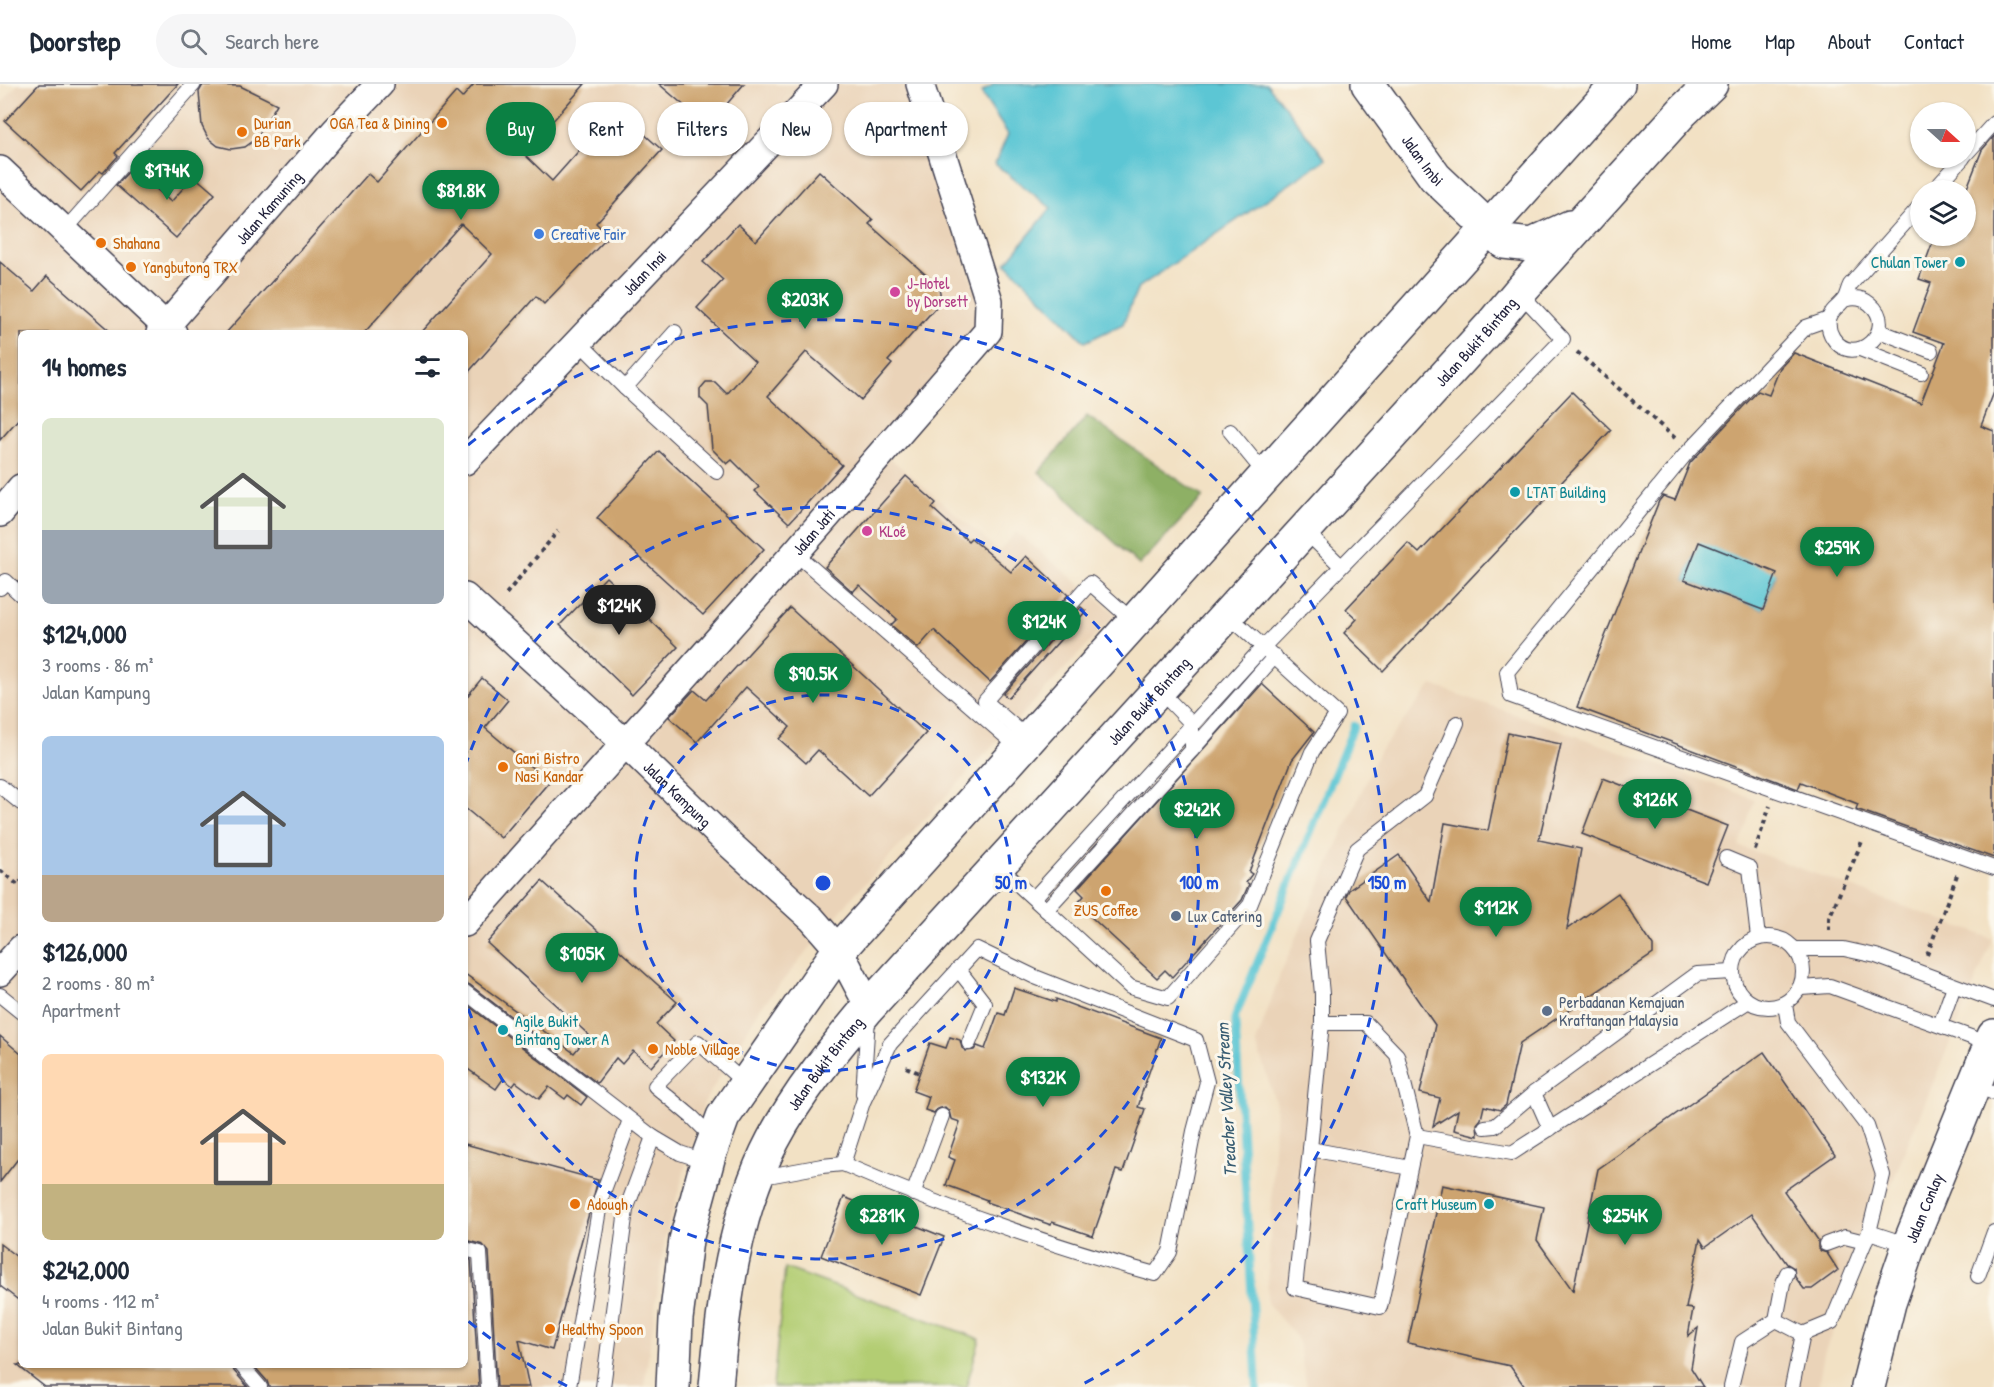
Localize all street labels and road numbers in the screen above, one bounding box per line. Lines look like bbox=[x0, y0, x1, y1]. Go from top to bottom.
street label: Jalan Imbi bbox=[1397, 130, 1449, 191]
street label: Jalan Kamuning bbox=[231, 166, 307, 249]
street label: Jalan Inai bbox=[618, 245, 671, 300]
street label: Jalan Bukit Bintang bbox=[1430, 292, 1521, 391]
street label: Jalan Jati bbox=[787, 504, 840, 560]
street label: Jalan Bukit Bintang bbox=[1102, 652, 1195, 750]
street label: Jalan Kampung bbox=[639, 756, 717, 832]
street label: Jalan Bukit Bintang bbox=[782, 1012, 868, 1115]
street label: Jalan Conlay bbox=[1900, 1170, 1948, 1246]

